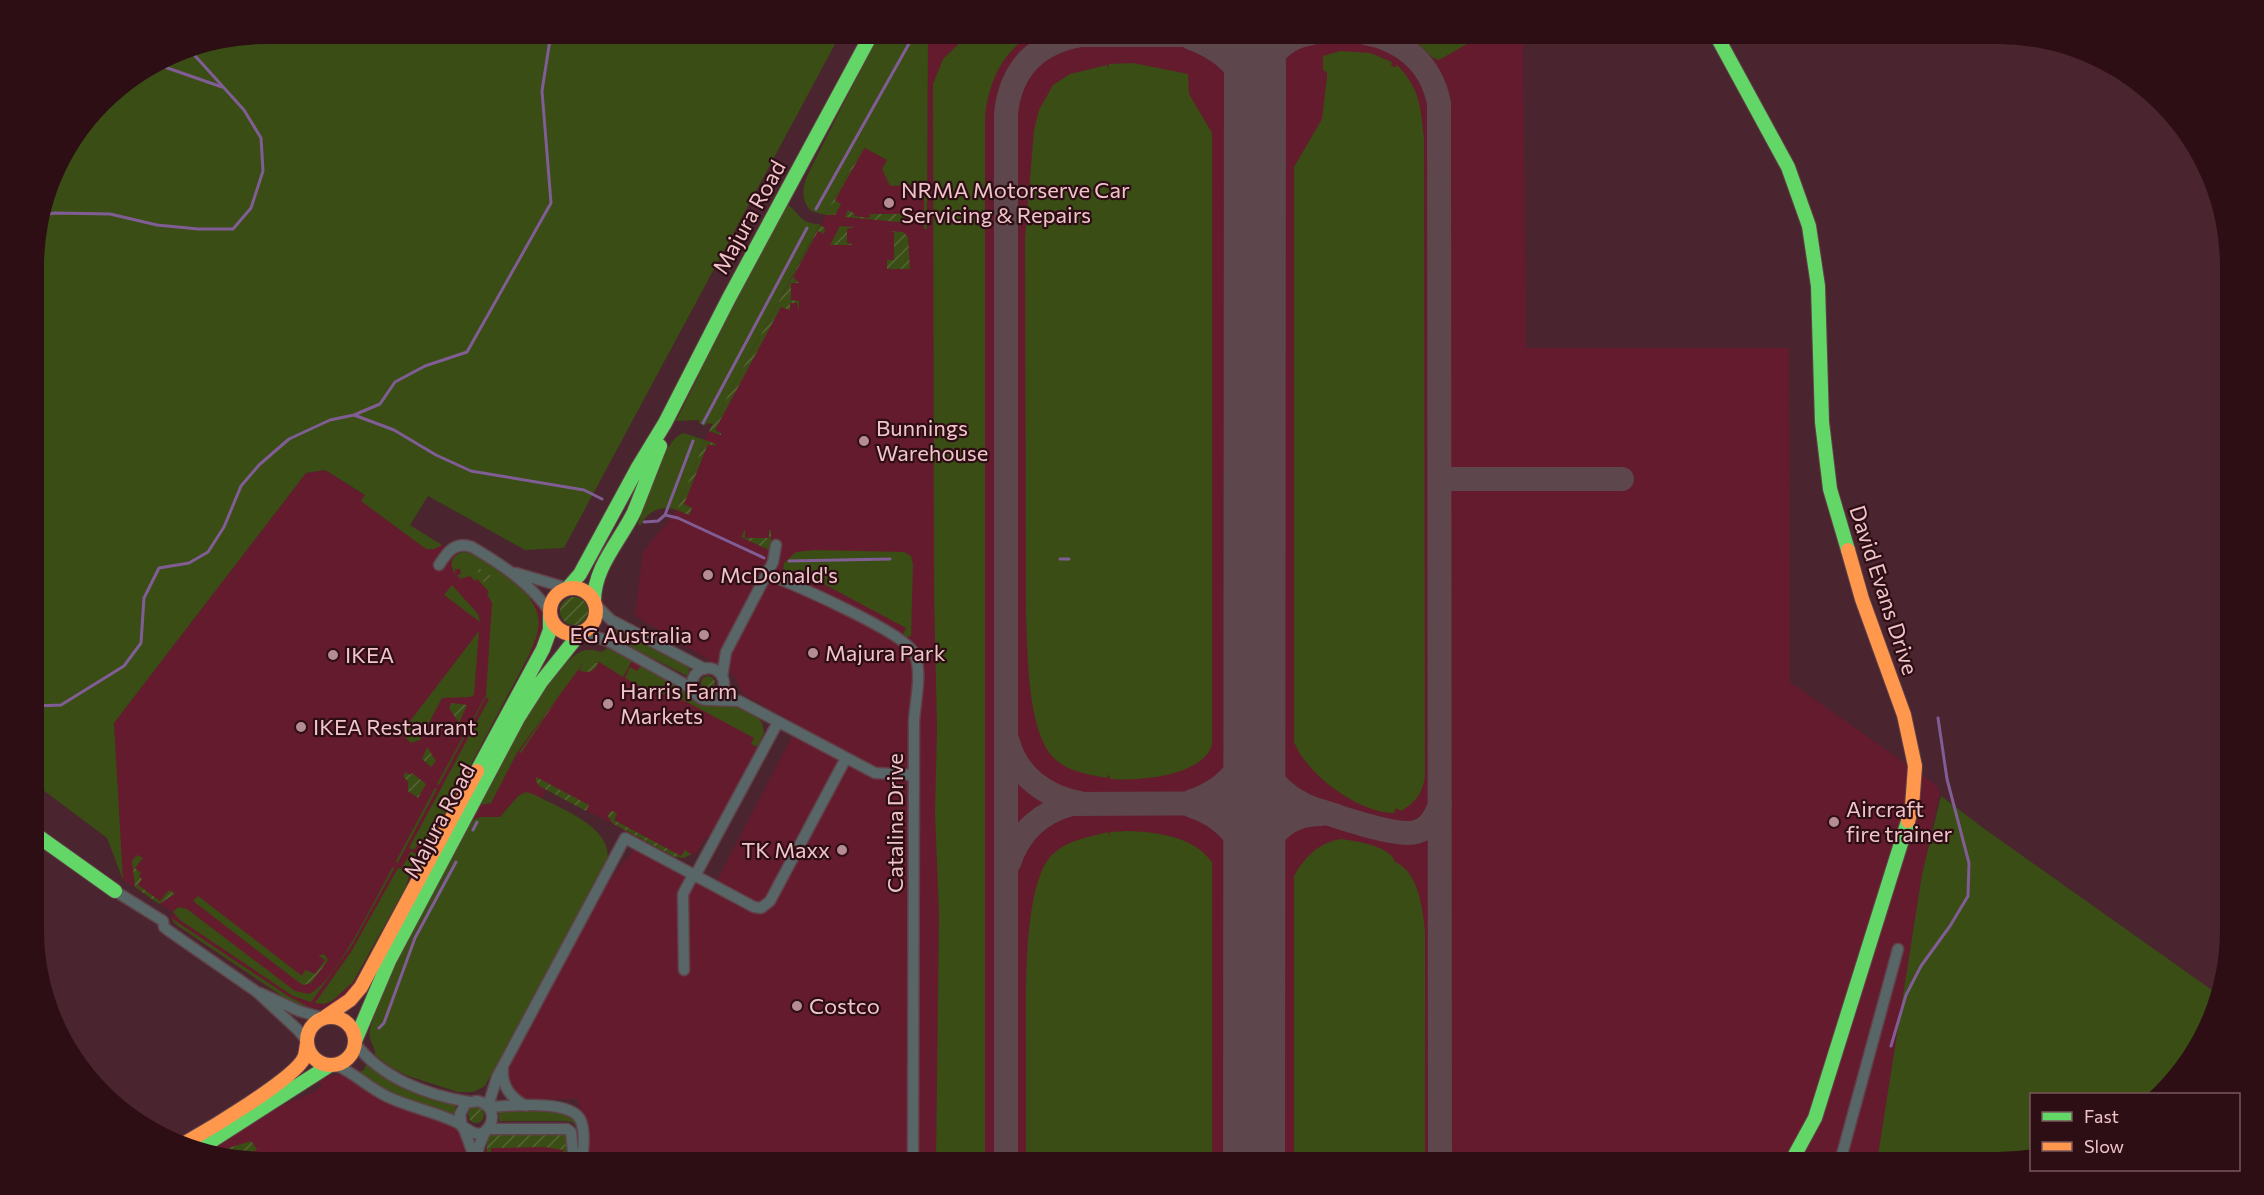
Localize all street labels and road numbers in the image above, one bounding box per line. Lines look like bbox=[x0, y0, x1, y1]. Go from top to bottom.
street label: Majura Road bbox=[706, 155, 791, 278]
street label: David Evans Drive bbox=[1844, 502, 1925, 678]
street label: Catalina Drive bbox=[881, 753, 908, 893]
street label: Majura Road bbox=[397, 759, 480, 883]

